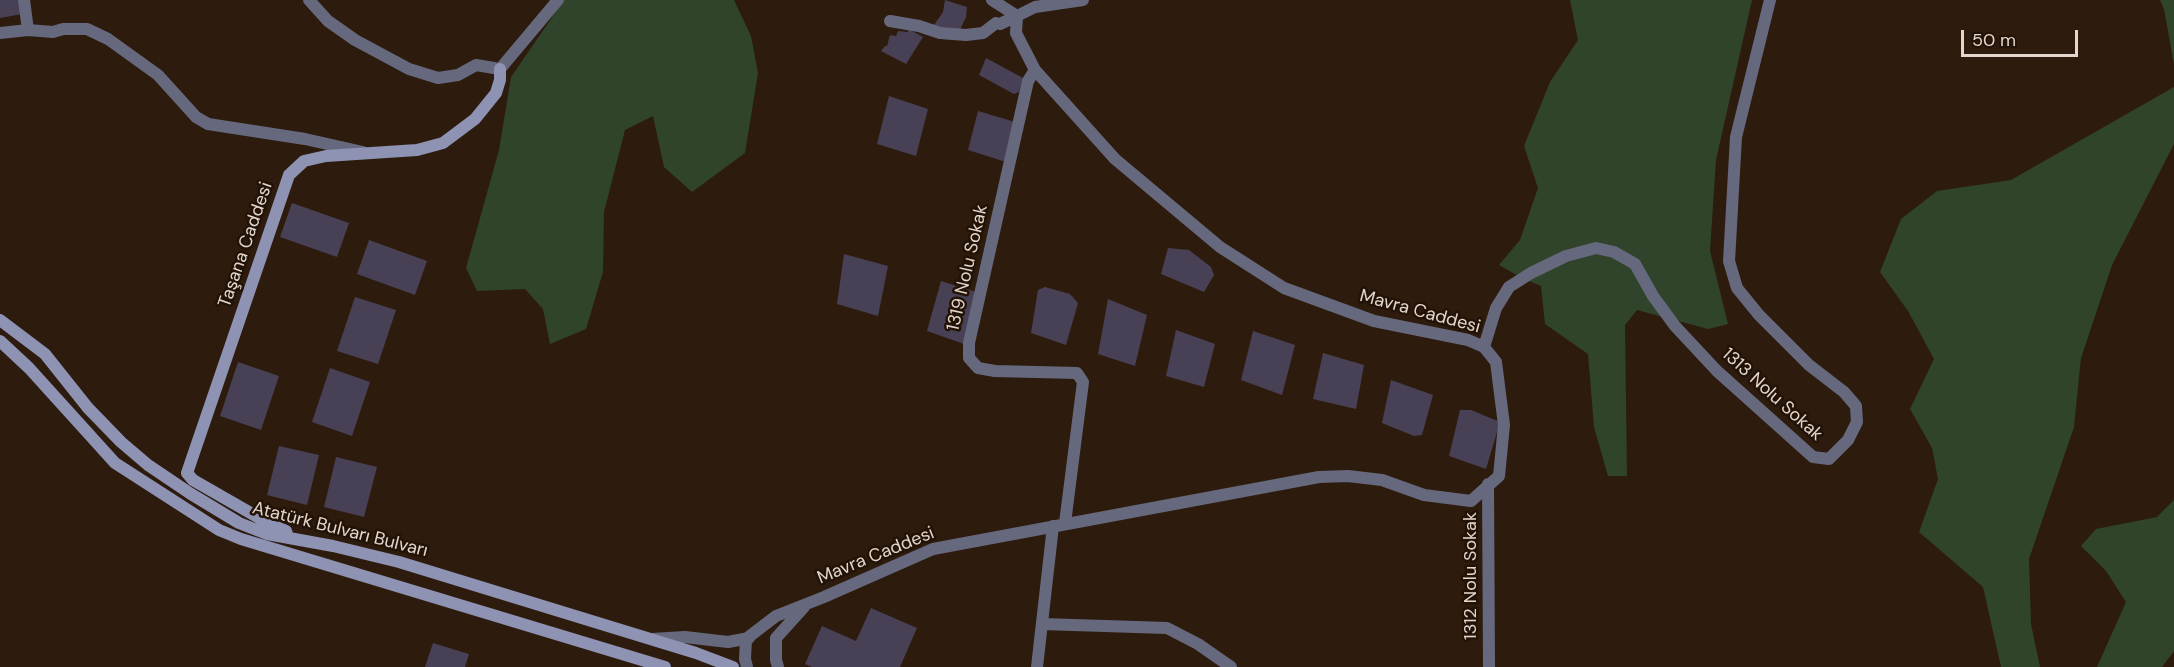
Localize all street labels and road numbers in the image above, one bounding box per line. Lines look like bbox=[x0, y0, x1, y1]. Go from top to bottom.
street label: Taşana Caddesi bbox=[214, 179, 278, 311]
street label: 1319 Nolu Sokak bbox=[943, 203, 993, 333]
street label: Mavra Caddesi bbox=[1357, 286, 1483, 338]
street label: 1313 Nolu Sokak bbox=[1717, 344, 1827, 446]
street label: Atatürk Bulvarı Bulvarı bbox=[250, 498, 430, 562]
street label: 1312 Nolu Sokak bbox=[1460, 512, 1482, 640]
street label: Mavra Caddesi bbox=[814, 523, 938, 589]

